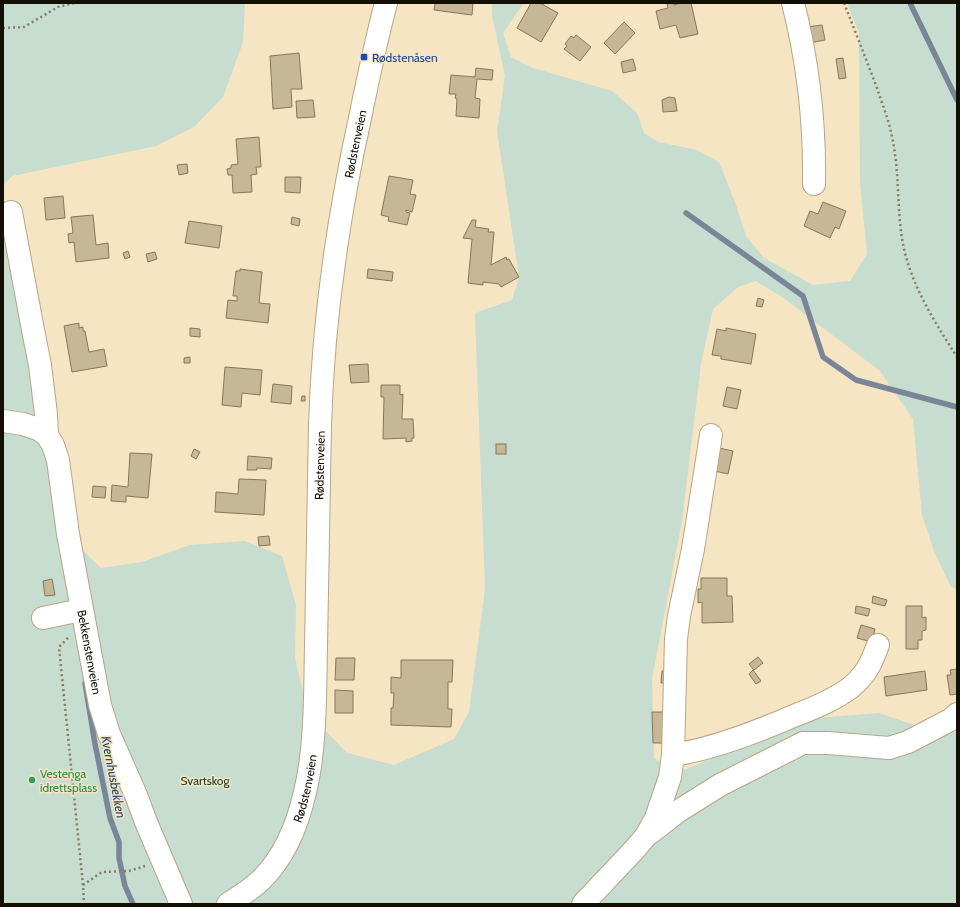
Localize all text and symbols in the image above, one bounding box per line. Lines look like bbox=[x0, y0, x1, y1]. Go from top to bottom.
place label: Rødstenåsen bbox=[372, 50, 438, 65]
marker: Rødstenåsen bbox=[359, 52, 369, 62]
street label: Rødstenveien bbox=[340, 108, 369, 179]
street label: Rødstenveien bbox=[311, 430, 327, 500]
street label: Bekkenstenveien bbox=[75, 608, 105, 696]
water label: Kvernhusbekken bbox=[98, 735, 130, 819]
street label: Rødstenveien bbox=[289, 753, 319, 824]
place label: Vestenga idrettsplass bbox=[40, 766, 97, 795]
park label: Svartskog bbox=[181, 773, 230, 788]
marker: Vestenga idrettsplass bbox=[27, 775, 37, 785]

